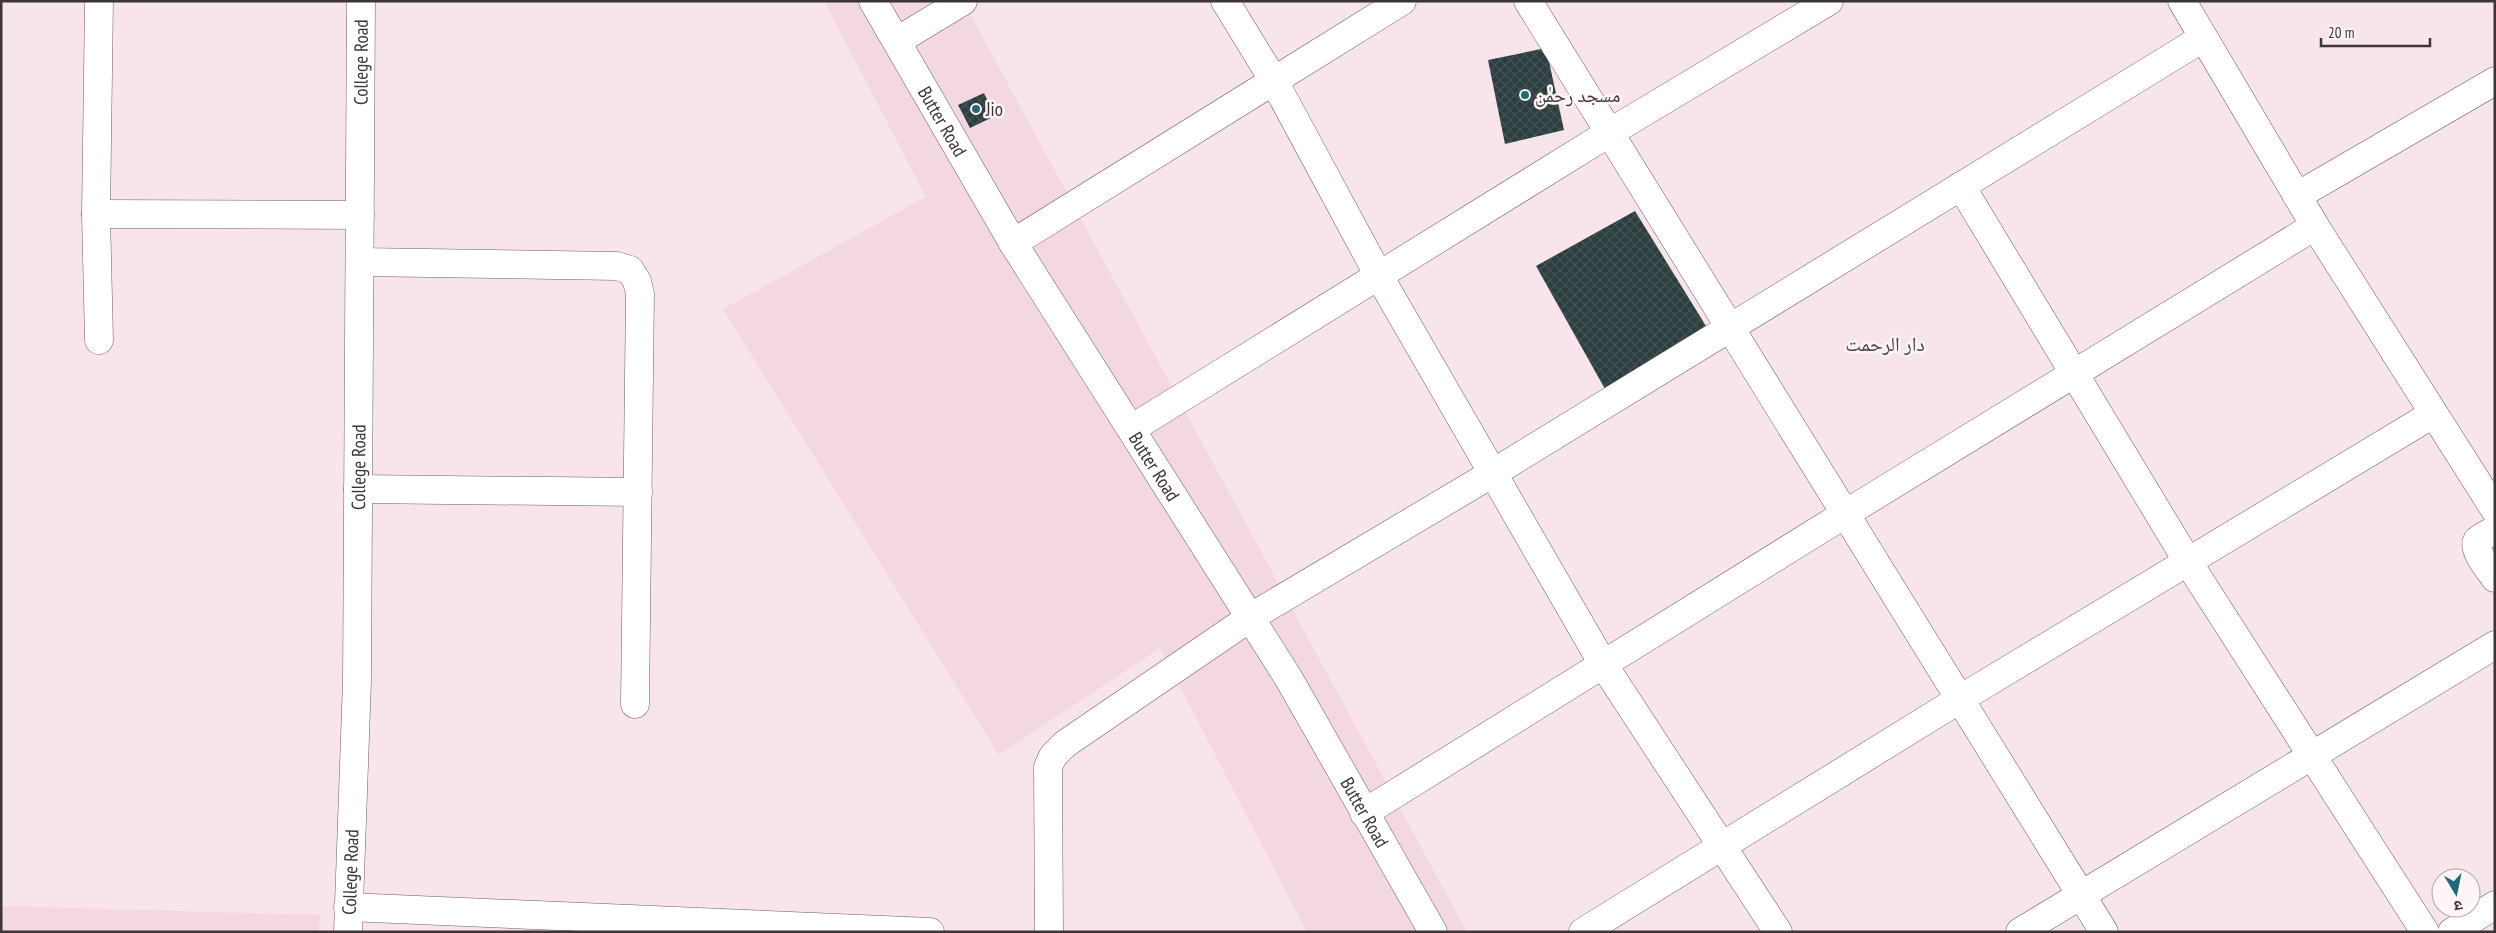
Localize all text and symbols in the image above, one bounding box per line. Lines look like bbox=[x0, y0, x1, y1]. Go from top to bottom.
scale bar bbox=[2321, 15, 2430, 47]
street label: College Road bbox=[348, 19, 373, 105]
text: 20 m bbox=[2328, 23, 2354, 42]
street label: Butter Road bbox=[913, 82, 972, 161]
place label: مسجد رحمٰن bbox=[1535, 83, 1620, 107]
marker: مسجد رحمٰن bbox=[1519, 89, 1531, 101]
place label: Jio bbox=[985, 97, 1003, 121]
marker: Jio bbox=[970, 103, 982, 115]
district label: دار الرحمت bbox=[1845, 331, 1925, 357]
street label: College Road bbox=[346, 424, 371, 510]
street label: Butter Road bbox=[1124, 427, 1185, 505]
street label: Butter Road bbox=[1335, 773, 1394, 852]
street label: College Road bbox=[337, 829, 364, 915]
north arrow bbox=[2431, 868, 2481, 918]
text: उ bbox=[2452, 896, 2464, 916]

